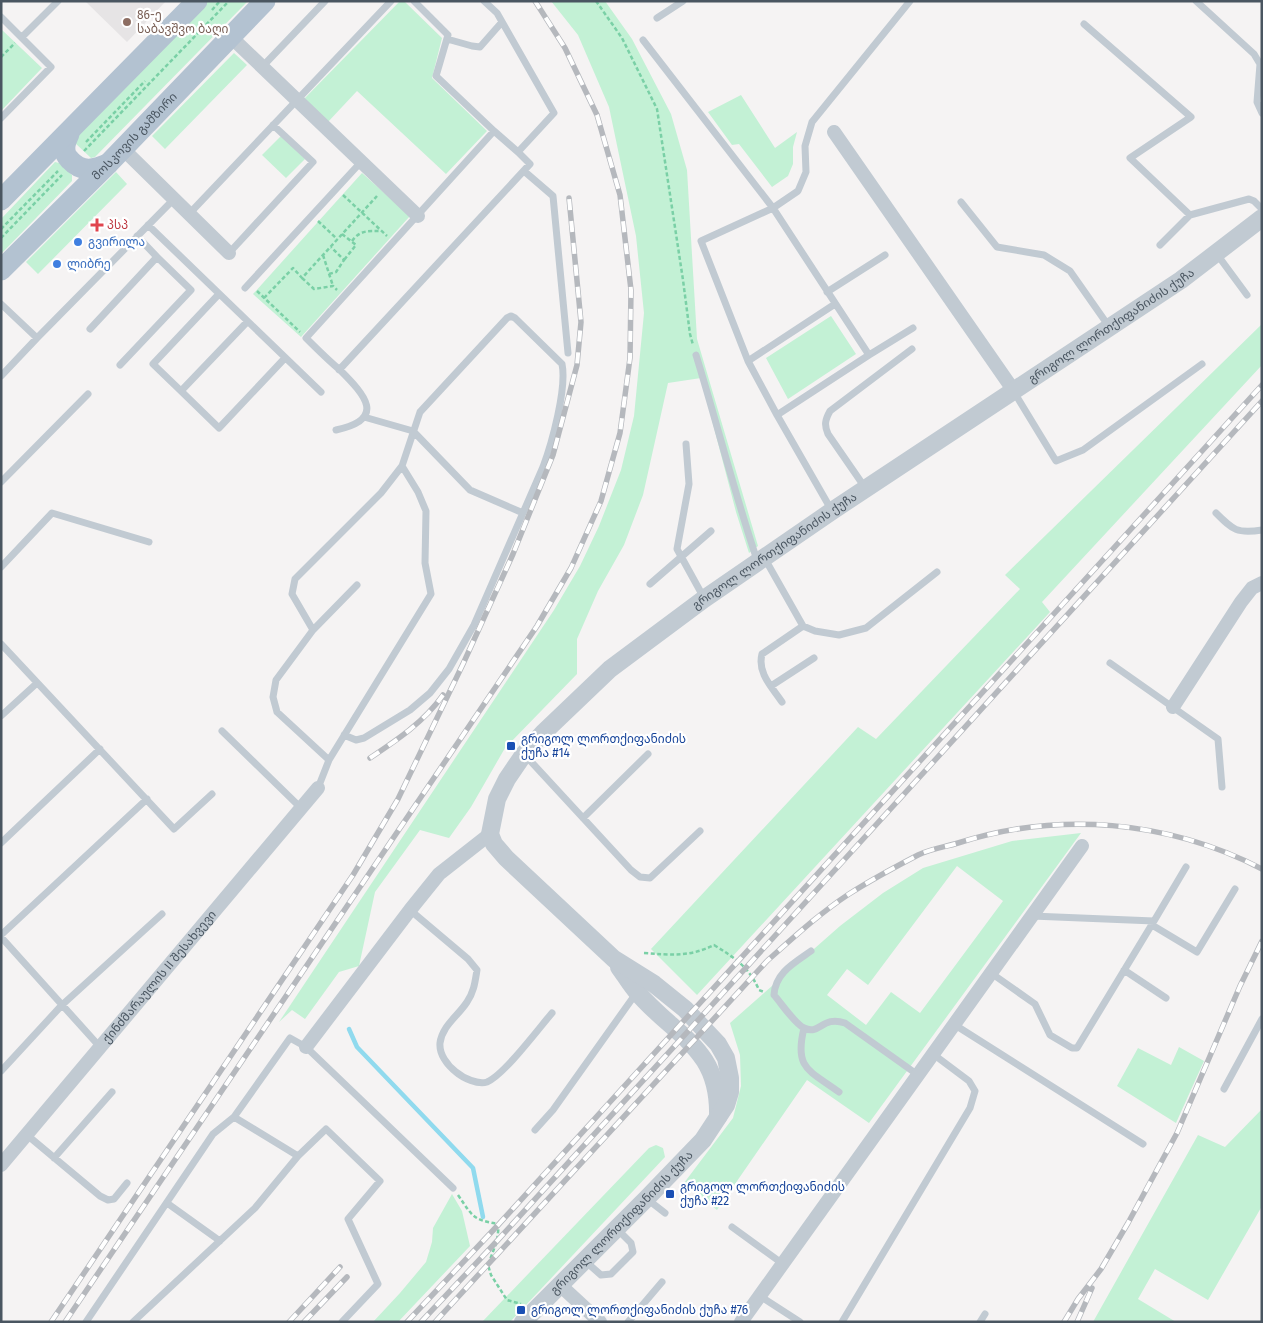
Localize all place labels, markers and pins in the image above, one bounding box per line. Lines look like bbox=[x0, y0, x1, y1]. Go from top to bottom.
place label: 86-ე საბავშვო ბაღი bbox=[137, 8, 229, 37]
marker: 86-ე საბავშვო ბაღი bbox=[121, 16, 133, 28]
place label: პსპ bbox=[107, 218, 128, 232]
marker: პსპ bbox=[91, 219, 103, 231]
place label: გვირილა bbox=[88, 235, 145, 250]
marker: გვირილა bbox=[72, 236, 84, 248]
place label: ლიბრე bbox=[67, 257, 111, 272]
marker: ლიბრე bbox=[51, 258, 63, 270]
place label: გრიგოლ ლორთქიფანიძის ქუჩა #14 bbox=[521, 732, 686, 760]
marker: გრიგოლ ლორთქიფანიძის ქუჩა #14 bbox=[505, 740, 517, 752]
place label: გრიგოლ ლორთქიფანიძის ქუჩა #22 bbox=[680, 1180, 845, 1208]
marker: გრიგოლ ლორთქიფანიძის ქუჩა #22 bbox=[664, 1188, 676, 1200]
place label: გრიგოლ ლორთქიფანიძის ქუჩა #76 bbox=[531, 1303, 748, 1318]
marker: გრიგოლ ლორთქიფანიძის ქუჩა #76 bbox=[515, 1304, 527, 1316]

